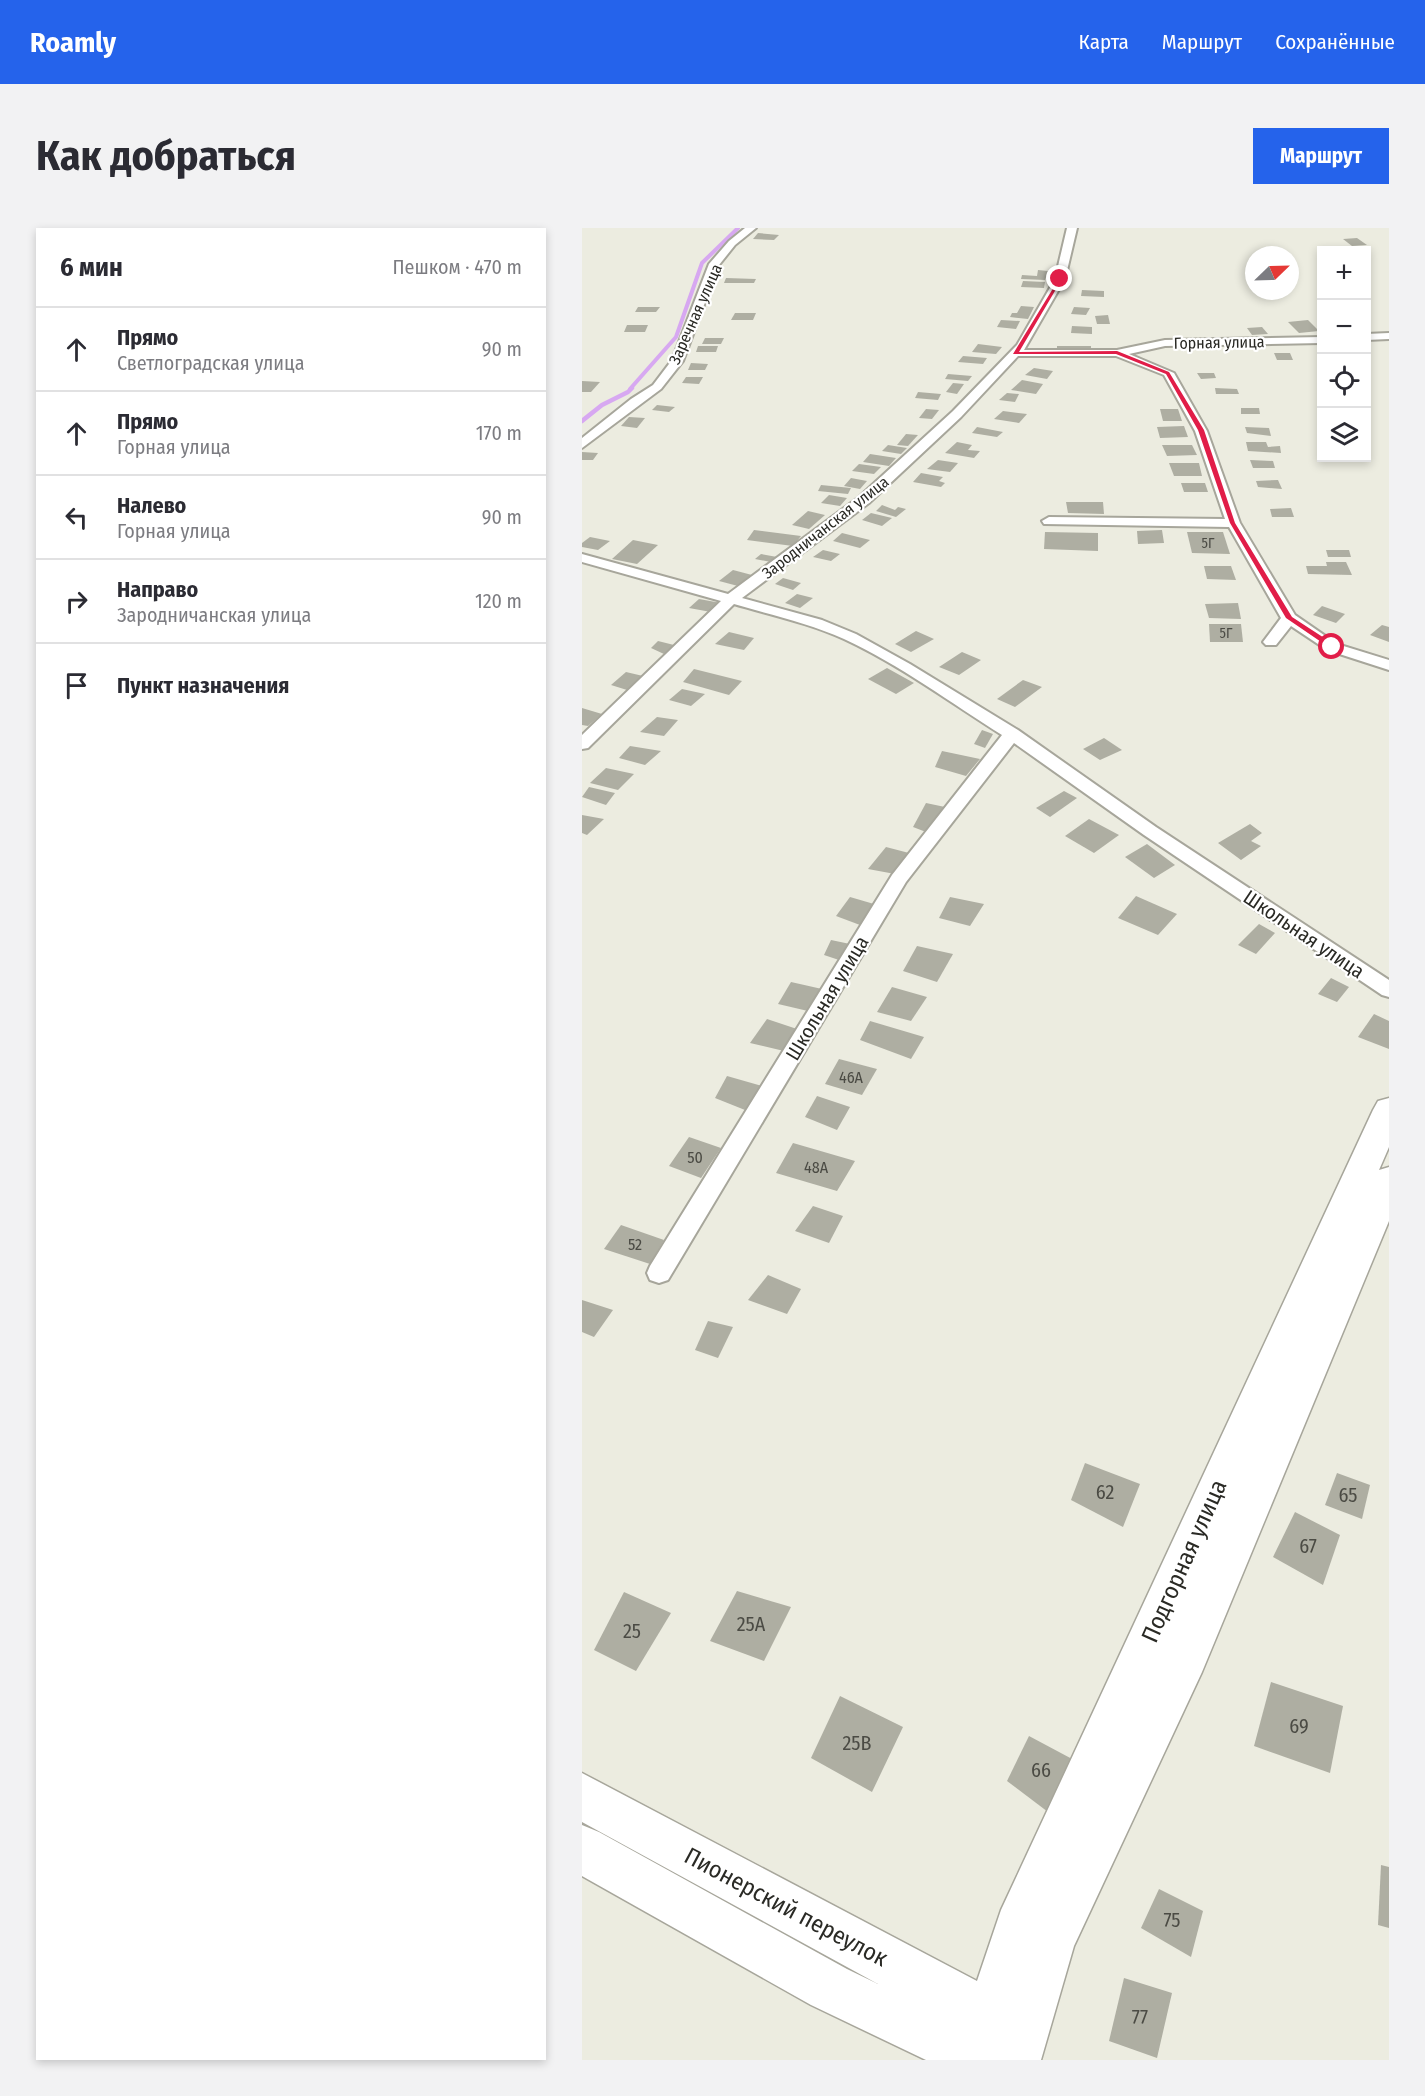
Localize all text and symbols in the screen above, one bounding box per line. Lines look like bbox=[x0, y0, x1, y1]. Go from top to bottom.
text: Roamly bbox=[30, 26, 116, 59]
text: Карта bbox=[1079, 29, 1129, 55]
text: Маршрут bbox=[1162, 29, 1242, 55]
text: Сохранённые bbox=[1275, 29, 1395, 55]
button: Маршрут bbox=[1253, 128, 1389, 184]
text: Как добраться bbox=[36, 131, 296, 181]
north arrow bbox=[1245, 246, 1299, 300]
map controls bbox=[1317, 246, 1371, 462]
button: + bbox=[1317, 246, 1371, 300]
text: 6 мин bbox=[60, 252, 123, 283]
text: Пешком · 470 m bbox=[393, 255, 522, 279]
street label: Заречная улица bbox=[665, 261, 726, 367]
route end bbox=[1046, 265, 1072, 291]
button: − bbox=[1317, 300, 1371, 354]
text: Прямо bbox=[117, 324, 178, 351]
street label: Горная улица bbox=[1173, 332, 1265, 353]
icon: ahead bbox=[60, 333, 93, 366]
text: 90 m bbox=[482, 337, 522, 361]
text: Светлоградская улица bbox=[117, 351, 304, 375]
button: locate bbox=[1317, 354, 1371, 408]
text: Прямо bbox=[117, 408, 178, 435]
button: layers bbox=[1317, 408, 1371, 462]
icon: ahead bbox=[60, 417, 93, 450]
text: 170 m bbox=[476, 421, 522, 445]
text: Горная улица bbox=[117, 435, 231, 459]
street label: Зародничанская улица bbox=[758, 472, 893, 583]
text: Налево bbox=[117, 492, 186, 519]
icon: left bbox=[60, 501, 93, 534]
text: 90 m bbox=[482, 505, 522, 529]
text: Горная улица bbox=[117, 519, 231, 543]
house number: 5Г bbox=[1202, 535, 1215, 552]
text: Направо bbox=[117, 576, 198, 603]
icon: right bbox=[60, 585, 93, 618]
text: 120 m bbox=[475, 589, 522, 613]
text: Зародничанская улица bbox=[117, 603, 311, 627]
house number: 5Г bbox=[1220, 625, 1233, 642]
route start bbox=[1318, 633, 1344, 659]
icon: arrive bbox=[60, 669, 93, 702]
text: Пункт назначения bbox=[117, 672, 289, 699]
street label: Школьная улица bbox=[1239, 885, 1369, 983]
street label: Школьная улица bbox=[780, 932, 874, 1064]
house number: 46А bbox=[839, 1068, 864, 1087]
house number: 50 bbox=[687, 1148, 703, 1167]
house number: 48А bbox=[804, 1158, 829, 1177]
house number: 52 bbox=[628, 1235, 642, 1254]
street label: Подгорная улица bbox=[1136, 1475, 1232, 1647]
house number: 62 bbox=[1096, 1480, 1114, 1504]
house number: 65 bbox=[1339, 1483, 1358, 1507]
house number: 67 bbox=[1299, 1534, 1317, 1558]
house number: 25А bbox=[737, 1612, 766, 1636]
house number: 25 bbox=[623, 1619, 641, 1643]
house number: 69 bbox=[1289, 1714, 1309, 1738]
house number: 25В bbox=[843, 1731, 872, 1755]
house number: 66 bbox=[1031, 1758, 1051, 1782]
street label: Пионерский переулок bbox=[680, 1842, 893, 1973]
house number: 75 bbox=[1164, 1908, 1181, 1932]
house number: 77 bbox=[1132, 2005, 1148, 2029]

